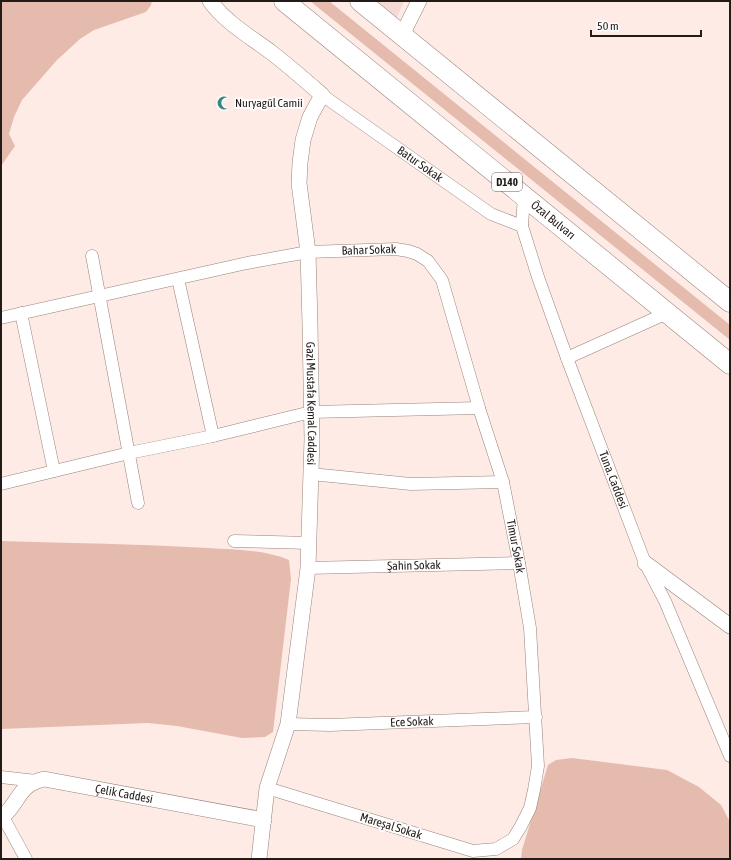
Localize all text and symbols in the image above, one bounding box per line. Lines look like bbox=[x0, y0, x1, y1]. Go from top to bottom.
scale bar bbox=[591, 12, 701, 38]
text: 50 m bbox=[597, 19, 619, 33]
mosque icon: Nuryagül Camii bbox=[216, 95, 232, 111]
place label: Nuryagül Camii bbox=[235, 96, 303, 110]
street label: Batur Sokak bbox=[395, 143, 446, 185]
road number: D140 bbox=[492, 173, 522, 191]
street label: Özal Bulvarı bbox=[528, 198, 578, 242]
street label: Bahar Sokak bbox=[341, 242, 397, 258]
street label: Gazi Mustafa Kemal Caddesi bbox=[303, 342, 319, 465]
street label: Tuna. Caddesi bbox=[596, 449, 631, 511]
street label: Timur Sokak bbox=[504, 518, 528, 575]
street label: Şahin Sokak bbox=[387, 558, 442, 573]
street label: Ece Sokak bbox=[390, 714, 435, 730]
street label: Çelik Caddesi bbox=[94, 782, 154, 806]
street label: Mareşal Sokak bbox=[358, 810, 424, 842]

